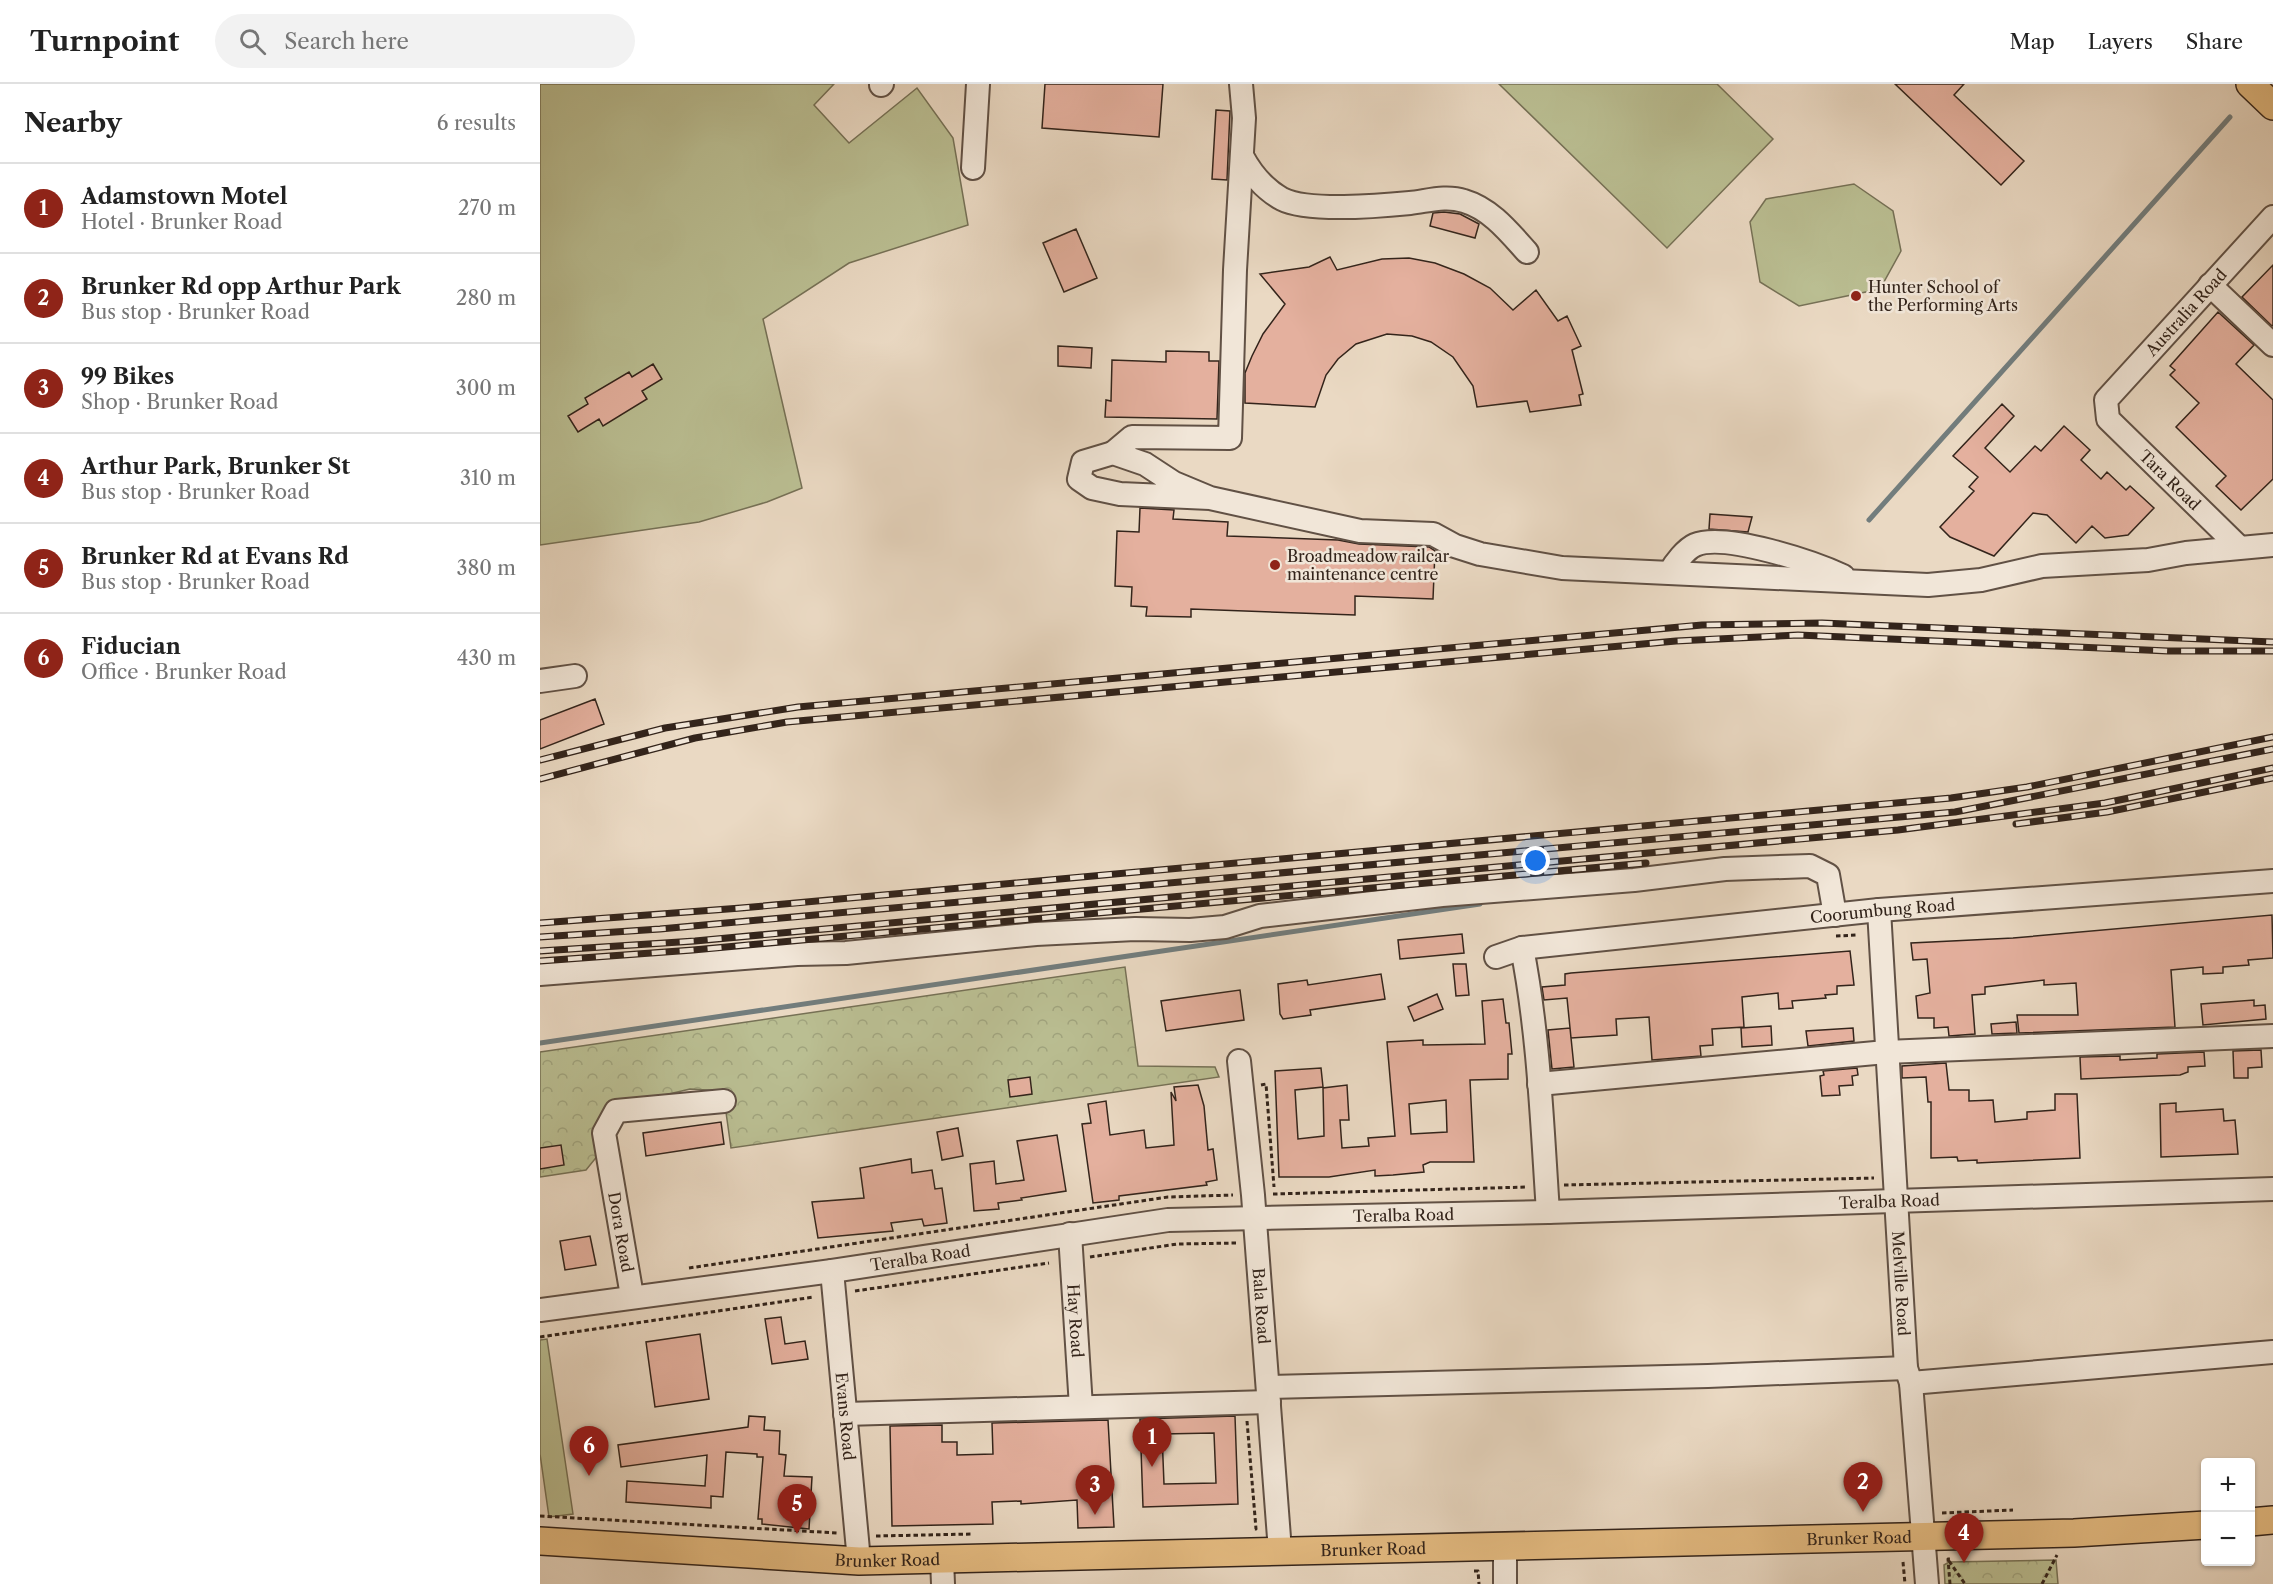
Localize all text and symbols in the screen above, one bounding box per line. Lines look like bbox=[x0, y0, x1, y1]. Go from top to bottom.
search box bbox=[215, 14, 635, 68]
text: Turnpoint bbox=[30, 24, 179, 58]
icon: search bbox=[236, 25, 269, 58]
text: Search here bbox=[284, 28, 409, 55]
text: Map bbox=[2010, 29, 2055, 54]
text: Layers bbox=[2088, 29, 2153, 54]
text: Share bbox=[2186, 29, 2243, 54]
text: Nearby bbox=[24, 107, 122, 139]
text: 6 results bbox=[437, 111, 516, 135]
text: Adamstown Motel bbox=[81, 183, 287, 210]
text: 1 bbox=[39, 196, 48, 220]
text: 270 m bbox=[458, 196, 516, 220]
text: Hotel · Brunker Road bbox=[81, 210, 282, 234]
street label: Australia Road bbox=[2141, 264, 2231, 361]
text: Brunker Rd opp Arthur Park bbox=[81, 273, 401, 300]
place label: Hunter School of the Performing Arts bbox=[1868, 277, 2018, 315]
text: 2 bbox=[38, 286, 49, 310]
text: 280 m bbox=[456, 286, 516, 310]
marker: Hunter School of the Performing Arts bbox=[1849, 289, 1863, 303]
text: Bus stop · Brunker Road bbox=[81, 300, 310, 324]
text: 99 Bikes bbox=[81, 363, 174, 390]
text: 3 bbox=[38, 376, 49, 400]
text: 300 m bbox=[456, 376, 516, 400]
text: Shop · Brunker Road bbox=[81, 390, 278, 414]
street label: Tara Road bbox=[2135, 446, 2205, 514]
text: Arthur Park, Brunker St bbox=[81, 453, 350, 480]
text: 4 bbox=[38, 466, 49, 490]
text: 310 m bbox=[460, 466, 516, 490]
text: Bus stop · Brunker Road bbox=[81, 480, 310, 504]
text: Brunker Rd at Evans Rd bbox=[81, 543, 349, 570]
place label: Broadmeadow railcar maintenance centre bbox=[1287, 546, 1450, 584]
text: 5 bbox=[38, 556, 49, 580]
text: 380 m bbox=[457, 556, 516, 580]
marker: Broadmeadow railcar maintenance centre bbox=[1268, 558, 1282, 572]
text: Bus stop · Brunker Road bbox=[81, 570, 310, 594]
text: Fiducian bbox=[81, 633, 181, 660]
text: 6 bbox=[38, 646, 49, 670]
text: 430 m bbox=[457, 646, 516, 670]
text: Office · Brunker Road bbox=[81, 660, 287, 684]
your location bbox=[1521, 846, 1550, 875]
street label: Coorumbung Road bbox=[1809, 894, 1956, 927]
street label: Dora Road bbox=[604, 1190, 638, 1274]
street label: Teralba Road bbox=[1838, 1190, 1940, 1213]
street label: Teralba Road bbox=[1353, 1204, 1454, 1226]
street label: Melville Road bbox=[1888, 1230, 1914, 1337]
street label: Teralba Road bbox=[869, 1240, 972, 1275]
street label: Bala Road bbox=[1249, 1267, 1274, 1345]
street label: Hay Road bbox=[1063, 1283, 1088, 1359]
street label: Evans Road bbox=[831, 1371, 860, 1462]
pin: 1 bbox=[1132, 1418, 1172, 1467]
pin: 6 bbox=[569, 1426, 608, 1476]
map controls bbox=[2201, 1458, 2255, 1566]
button: + bbox=[2201, 1458, 2255, 1512]
pin: 2 bbox=[1844, 1462, 1882, 1512]
pin: 3 bbox=[1076, 1466, 1114, 1515]
pin: 5 bbox=[778, 1484, 816, 1534]
button: − bbox=[2201, 1512, 2255, 1566]
pin: 4 bbox=[1944, 1514, 1984, 1563]
street label: Brunker Road bbox=[1806, 1527, 1912, 1549]
street label: Brunker Road bbox=[1320, 1538, 1427, 1560]
street label: Brunker Road bbox=[834, 1549, 941, 1571]

